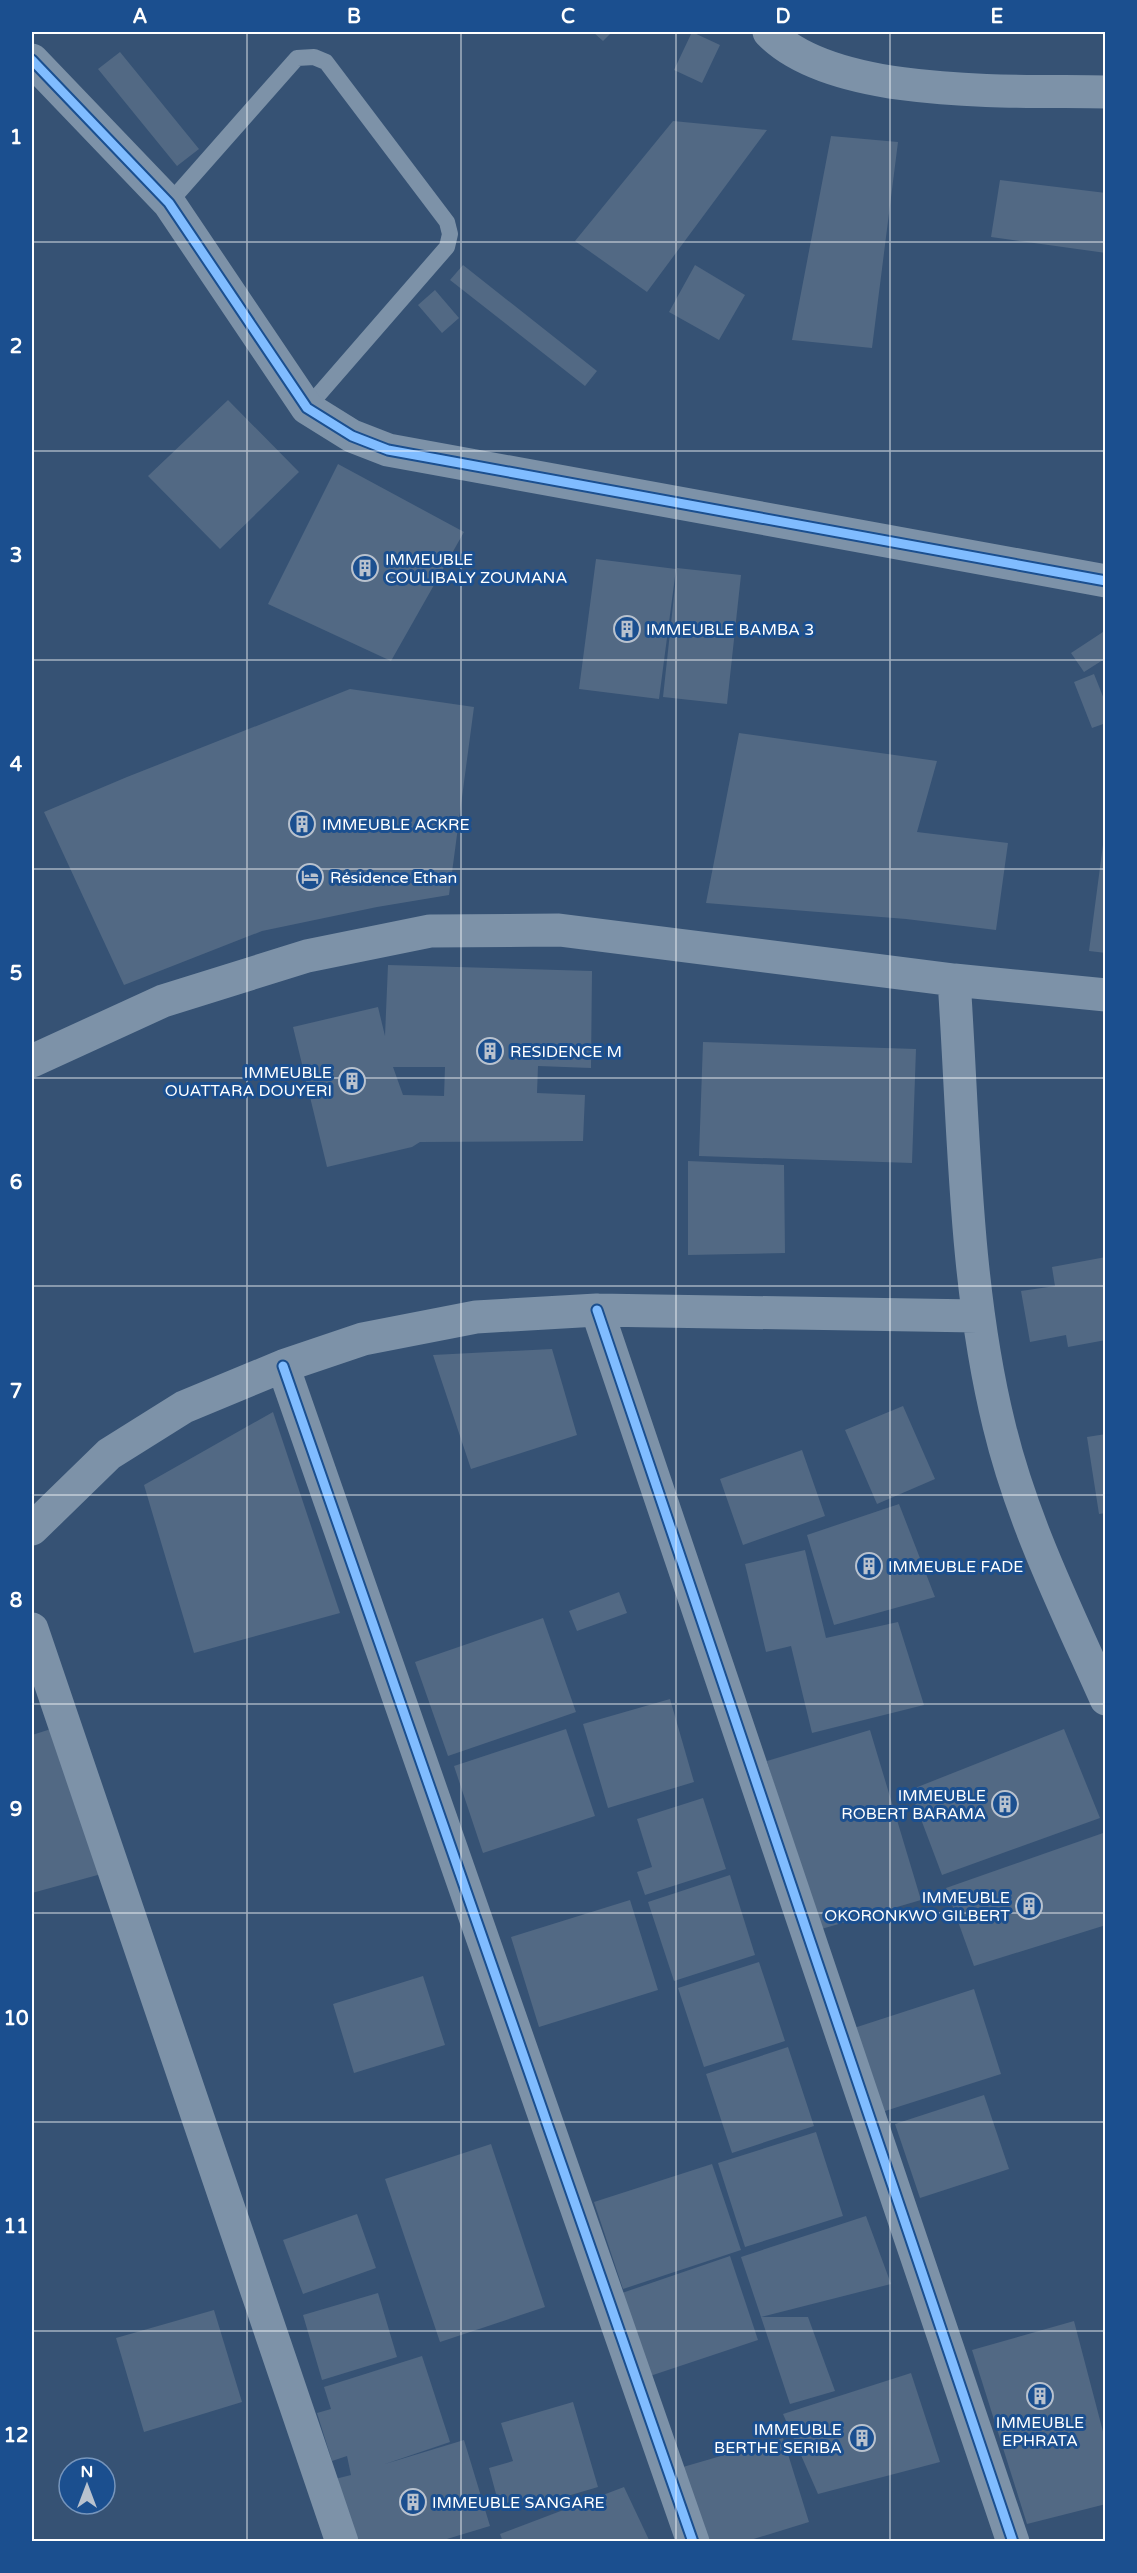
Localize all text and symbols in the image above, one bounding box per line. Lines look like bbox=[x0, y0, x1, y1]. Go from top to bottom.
text: A bbox=[133, 5, 148, 29]
text: B bbox=[347, 5, 361, 29]
text: C bbox=[561, 5, 575, 29]
text: D bbox=[775, 5, 791, 29]
text: E bbox=[991, 5, 1004, 29]
text: 1 bbox=[10, 126, 22, 150]
text: 2 bbox=[10, 335, 22, 359]
text: 3 bbox=[10, 544, 22, 568]
place label: IMMEUBLE COULIBALY ZOUMANA bbox=[385, 550, 567, 588]
building icon: IMMEUBLE COULIBALY ZOUMANA bbox=[350, 553, 380, 583]
building icon: IMMEUBLE BAMBA 3 bbox=[612, 614, 642, 644]
place label: IMMEUBLE BAMBA 3 bbox=[646, 620, 814, 640]
text: 4 bbox=[10, 753, 23, 777]
building icon: IMMEUBLE ACKRE bbox=[287, 809, 317, 839]
place label: IMMEUBLE ACKRE bbox=[322, 815, 470, 835]
hotel icon: Résidence Ethan bbox=[295, 862, 325, 892]
place label: Résidence Ethan bbox=[330, 868, 457, 888]
text: 5 bbox=[10, 962, 22, 986]
building icon: RESIDENCE M bbox=[475, 1036, 505, 1066]
place label: RESIDENCE M bbox=[510, 1042, 622, 1062]
place label: IMMEUBLE OUATTARA DOUYERI bbox=[165, 1063, 332, 1101]
building icon: IMMEUBLE OUATTARA DOUYERI bbox=[337, 1066, 367, 1096]
text: 6 bbox=[10, 1171, 22, 1195]
text: 7 bbox=[10, 1380, 22, 1404]
building icon: IMMEUBLE FADE bbox=[854, 1551, 884, 1581]
place label: IMMEUBLE FADE bbox=[888, 1557, 1024, 1577]
text: 8 bbox=[10, 1589, 22, 1613]
place label: IMMEUBLE ROBERT BARAMA bbox=[841, 1786, 986, 1824]
building icon: IMMEUBLE ROBERT BARAMA bbox=[990, 1789, 1020, 1819]
text: 9 bbox=[10, 1798, 22, 1822]
place label: IMMEUBLE OKORONKWO GILBERT bbox=[824, 1888, 1010, 1926]
building icon: IMMEUBLE OKORONKWO GILBERT bbox=[1014, 1891, 1044, 1921]
text: 10 bbox=[3, 2007, 29, 2031]
text: 11 bbox=[3, 2215, 29, 2239]
building icon: IMMEUBLE EPHRATA bbox=[1025, 2381, 1055, 2411]
place label: IMMEUBLE EPHRATA bbox=[996, 2413, 1084, 2451]
place label: IMMEUBLE BERTHE SERIBA bbox=[714, 2420, 842, 2458]
building icon: IMMEUBLE BERTHE SERIBA bbox=[847, 2423, 877, 2453]
text: 12 bbox=[3, 2424, 29, 2448]
north arrow bbox=[57, 2456, 117, 2516]
text: N bbox=[81, 2462, 93, 2482]
building icon: IMMEUBLE SANGARE bbox=[398, 2487, 428, 2517]
place label: IMMEUBLE SANGARE bbox=[432, 2493, 605, 2513]

